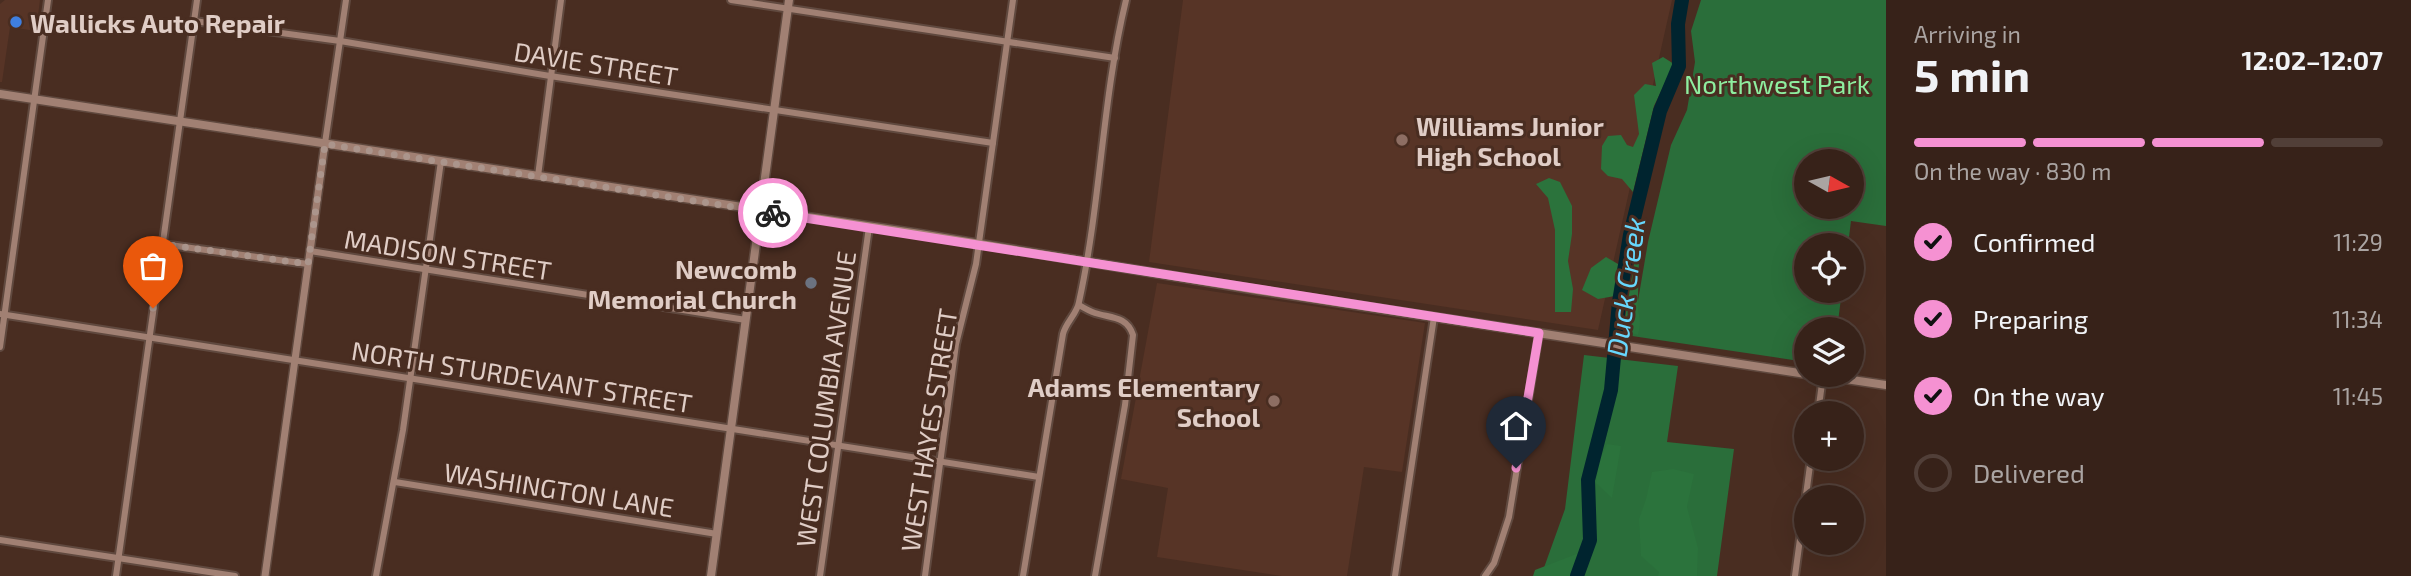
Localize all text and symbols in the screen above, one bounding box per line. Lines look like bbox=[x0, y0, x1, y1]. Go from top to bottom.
place label: Wallicks Auto Repair bbox=[30, 7, 285, 38]
marker: Wallicks Auto Repair bbox=[8, 14, 24, 30]
text: Arriving in bbox=[1914, 20, 2021, 48]
street label: DAVIE STREET bbox=[512, 35, 680, 91]
text: 12:02–12:07 bbox=[2242, 44, 2383, 75]
text: 5 min bbox=[1914, 46, 2030, 101]
park label: Northwest Park bbox=[1684, 68, 1870, 99]
place label: Williams Junior High School bbox=[1416, 110, 1604, 171]
marker: Williams Junior High School bbox=[1394, 132, 1410, 148]
north arrow bbox=[1794, 149, 1864, 219]
map controls bbox=[1794, 149, 1864, 555]
text: On the way · 830 m bbox=[1914, 157, 2111, 185]
courier bbox=[738, 178, 808, 248]
icon: bike bbox=[754, 194, 792, 232]
water label: Duck Creek bbox=[1598, 215, 1652, 359]
street label: MADISON STREET bbox=[342, 222, 554, 286]
icon: check bbox=[1914, 223, 1952, 261]
text: Confirmed bbox=[1973, 226, 2096, 257]
text: 11:29 bbox=[2333, 228, 2383, 256]
button: locate bbox=[1794, 233, 1864, 303]
pin bbox=[123, 236, 183, 308]
icon: bag bbox=[134, 247, 172, 285]
street label: WEST COLUMBIA AVENUE bbox=[789, 249, 861, 549]
place label: Newcomb Memorial Church bbox=[588, 253, 797, 314]
marker: Newcomb Memorial Church bbox=[803, 275, 819, 291]
icon: check bbox=[1914, 300, 1952, 338]
text: Preparing bbox=[1973, 303, 2088, 334]
text: 11:34 bbox=[2332, 305, 2383, 333]
street label: WEST HAYES STREET bbox=[893, 306, 963, 554]
button: layers bbox=[1794, 317, 1864, 387]
street label: NORTH STURDEVANT STREET bbox=[349, 334, 695, 418]
place label: Adams Elementary School bbox=[1028, 371, 1260, 432]
icon: check bbox=[1914, 377, 1952, 415]
text: On the way bbox=[1973, 380, 2104, 411]
text: 11:45 bbox=[2333, 382, 2383, 410]
marker: Adams Elementary School bbox=[1266, 393, 1282, 409]
pin bbox=[1486, 396, 1546, 468]
button: + bbox=[1794, 401, 1864, 471]
icon: home bbox=[1497, 407, 1535, 445]
street label: WASHINGTON LANE bbox=[442, 456, 676, 522]
text: Delivered bbox=[1973, 457, 2085, 488]
button: − bbox=[1794, 485, 1864, 555]

